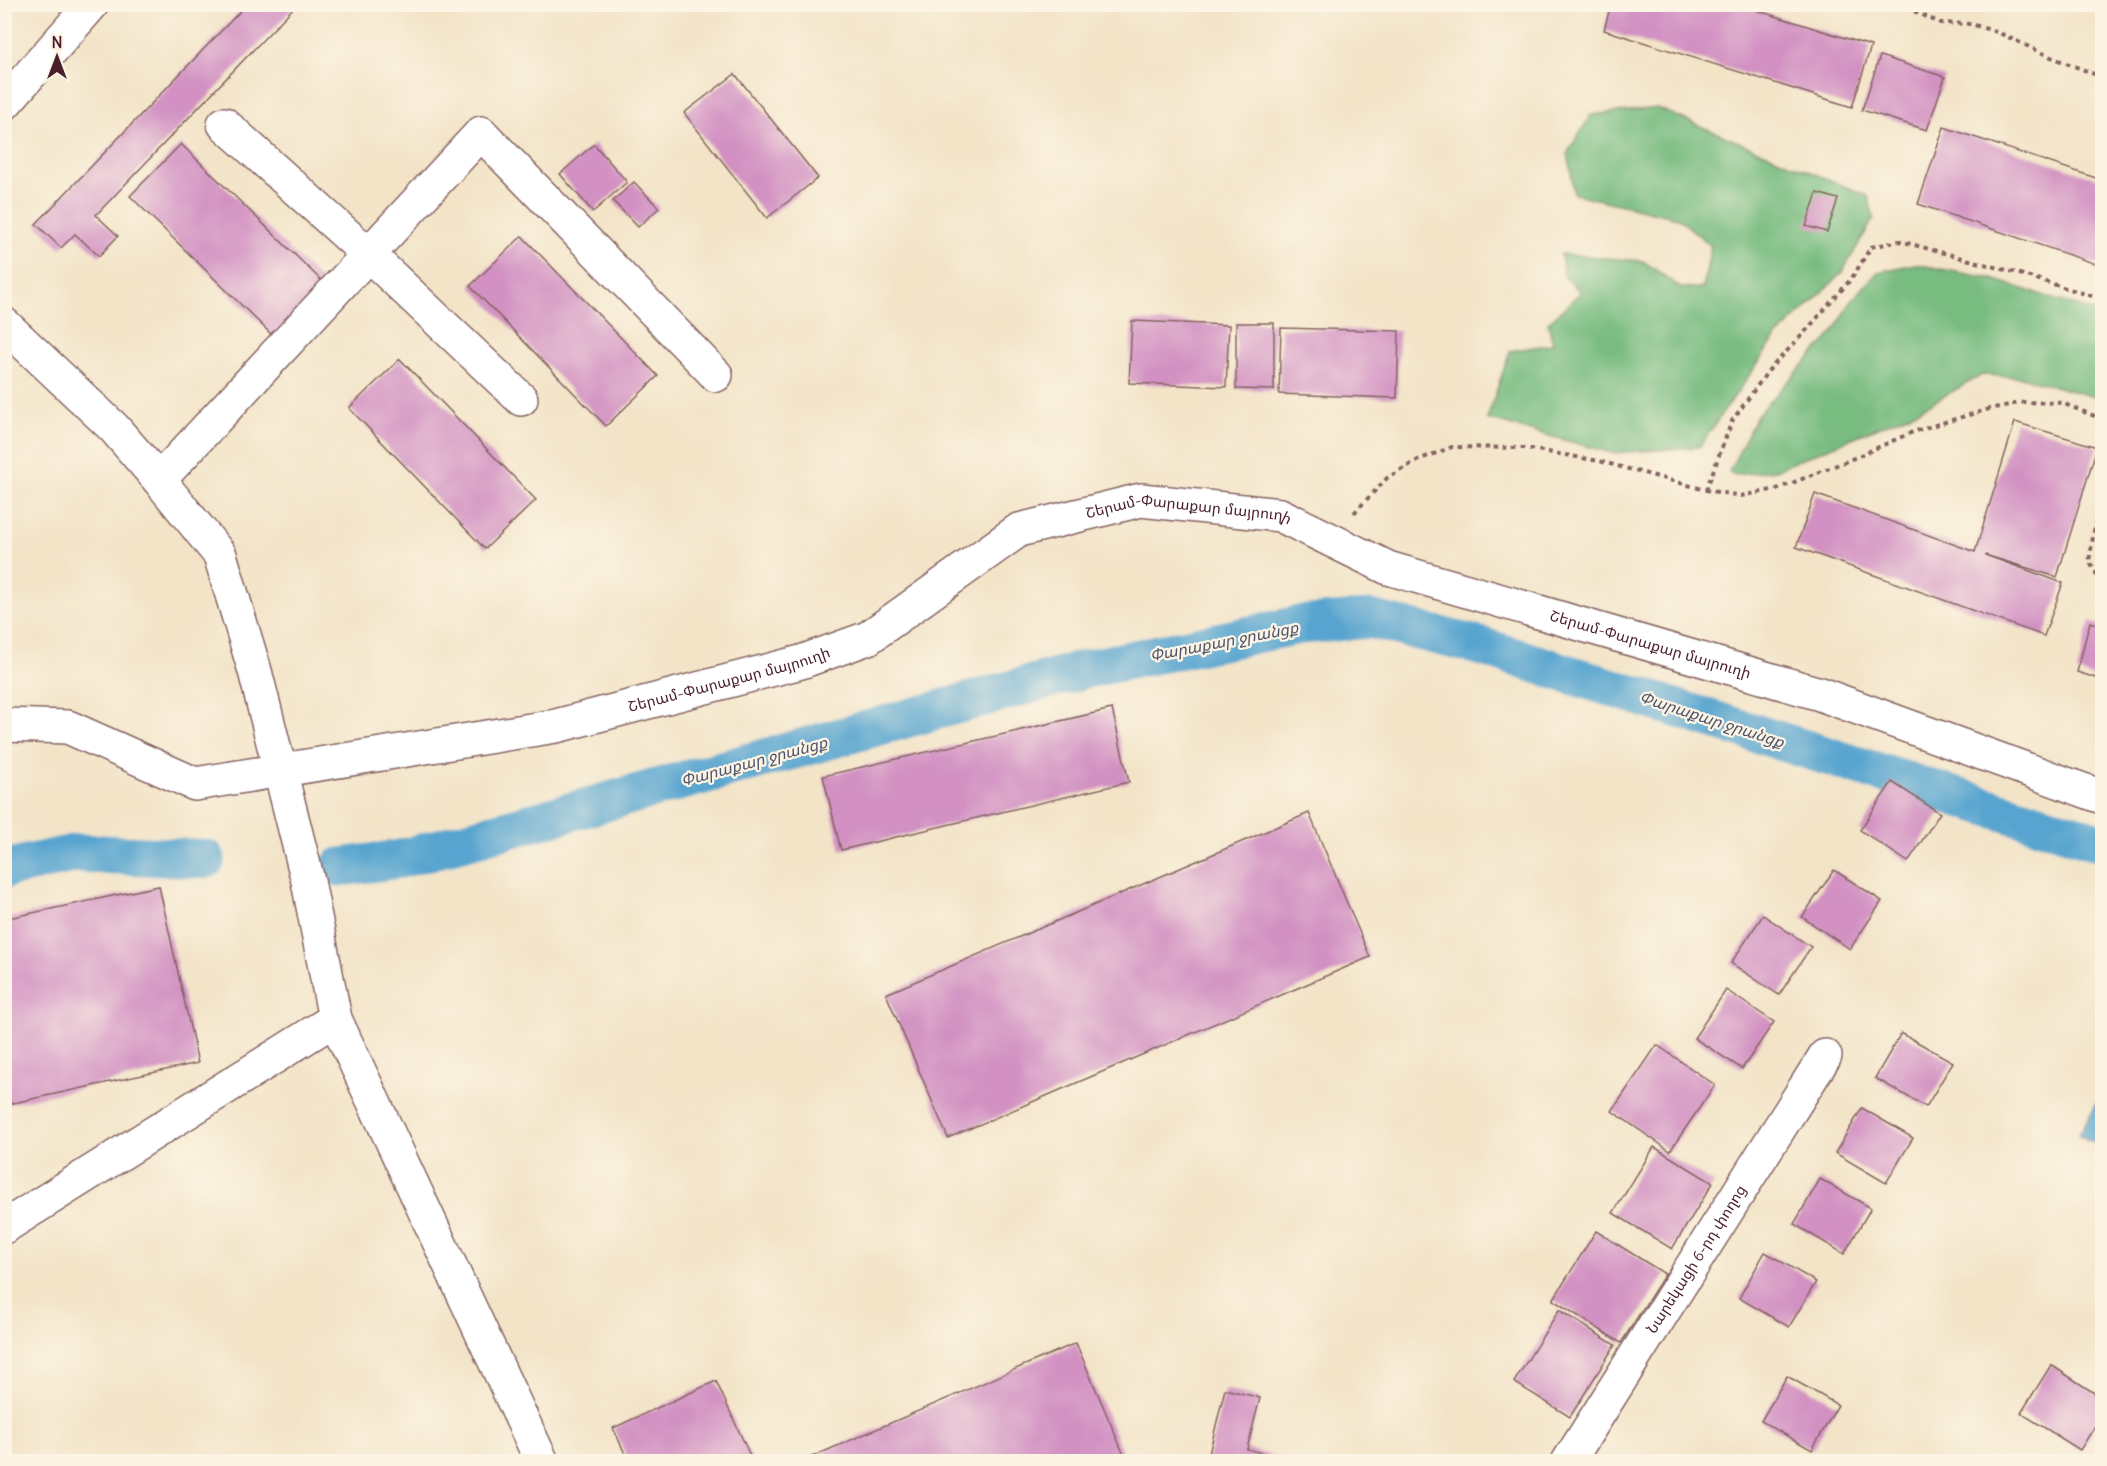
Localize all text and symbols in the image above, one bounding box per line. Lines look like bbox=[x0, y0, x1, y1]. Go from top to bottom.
north arrow bbox=[27, 27, 87, 87]
text: N bbox=[51, 32, 63, 52]
street label: Շերամ-Փարաքար մայրուղի bbox=[1083, 490, 1295, 528]
street label: Շերամ-Փարաքար մայրուղի bbox=[1548, 606, 1753, 682]
water label: Փարաքար ջրանցք bbox=[1148, 617, 1301, 665]
street label: Շերամ-Փարաքար մայրուղի bbox=[626, 642, 833, 716]
water label: Փարաքար ջրանցք bbox=[1637, 686, 1788, 752]
water label: Փարաքար ջրանցք bbox=[679, 731, 831, 790]
street label: Նարեկացի 6-րդ փողոց bbox=[1642, 1181, 1750, 1337]

